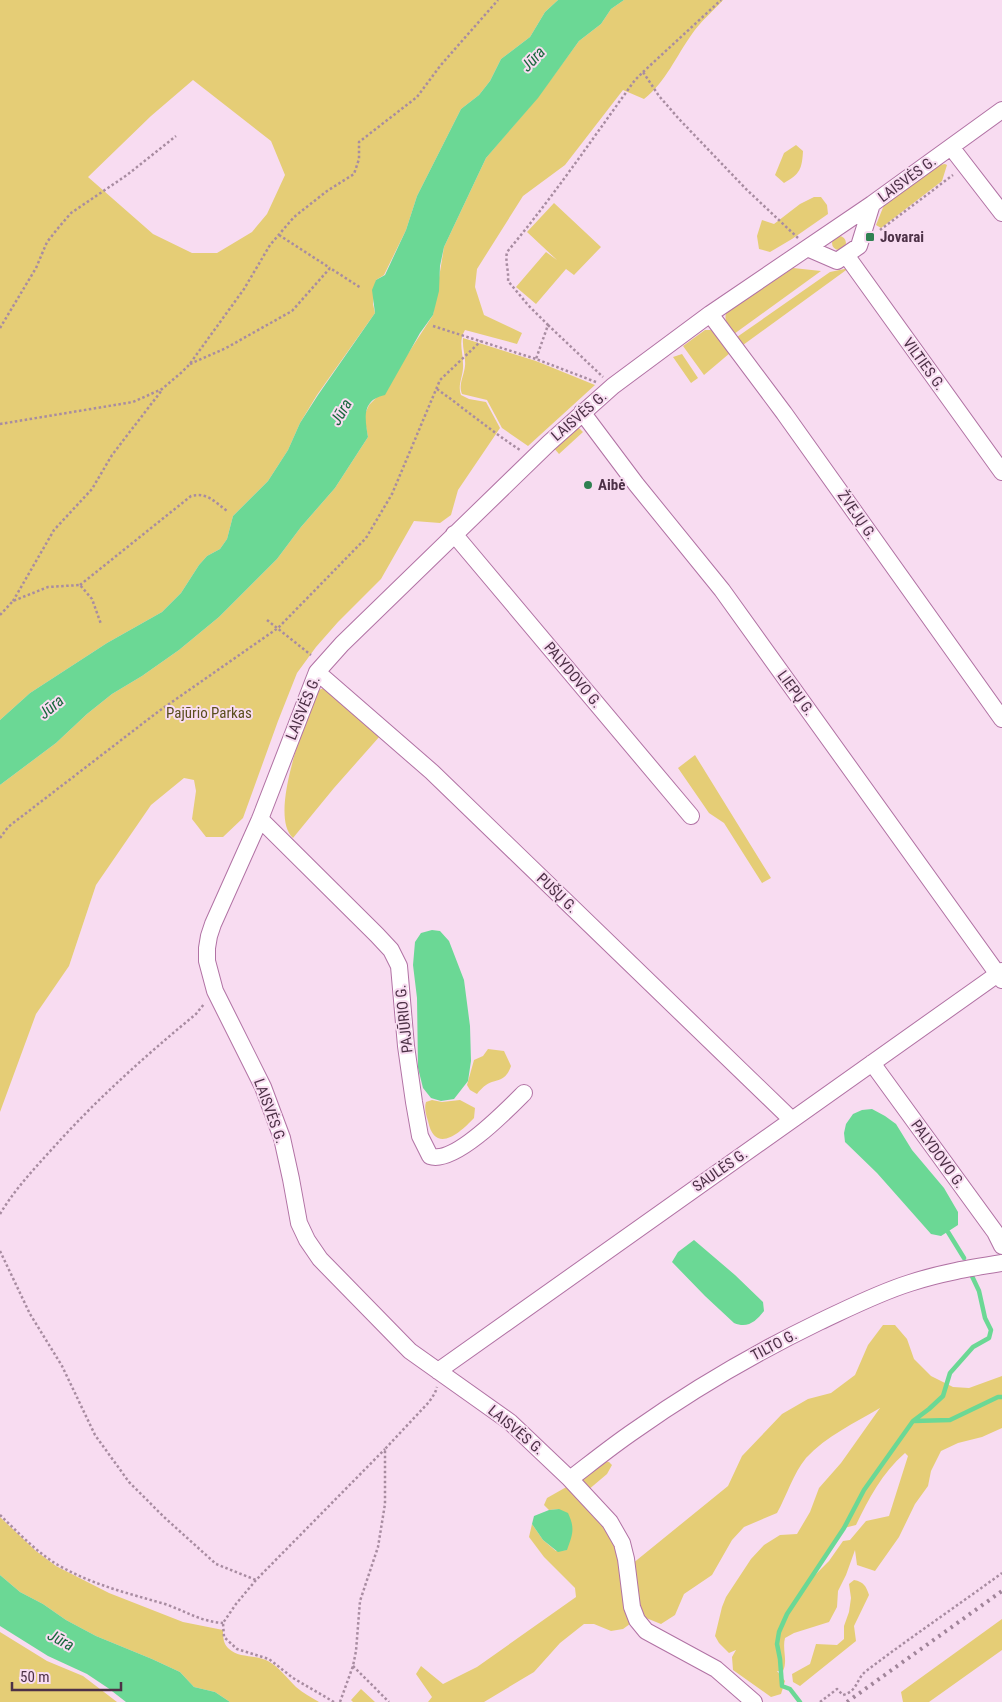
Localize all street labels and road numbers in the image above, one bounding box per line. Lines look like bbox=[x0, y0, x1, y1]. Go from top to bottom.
street label: LAISVĖS G. bbox=[874, 152, 940, 206]
street label: VILTIES G. bbox=[899, 334, 949, 394]
street label: LAISVĖS G. bbox=[548, 387, 610, 445]
street label: ŽVEJŲ G. bbox=[834, 487, 880, 543]
street label: PALYDOVO G. bbox=[540, 638, 606, 712]
street label: LIEPŲ G. bbox=[774, 667, 818, 719]
street label: LAISVĖS G. bbox=[282, 673, 324, 743]
street label: PUŠŲ G. bbox=[533, 869, 581, 917]
street label: PAJŪRIO G. bbox=[391, 984, 417, 1054]
street label: LAISVĖS G. bbox=[250, 1076, 290, 1146]
street label: PALYDOVO G. bbox=[907, 1116, 969, 1192]
street label: SAULĖS G. bbox=[689, 1144, 751, 1196]
street label: TILTO G. bbox=[748, 1325, 800, 1365]
street label: LAISVĖS G. bbox=[484, 1401, 548, 1459]

